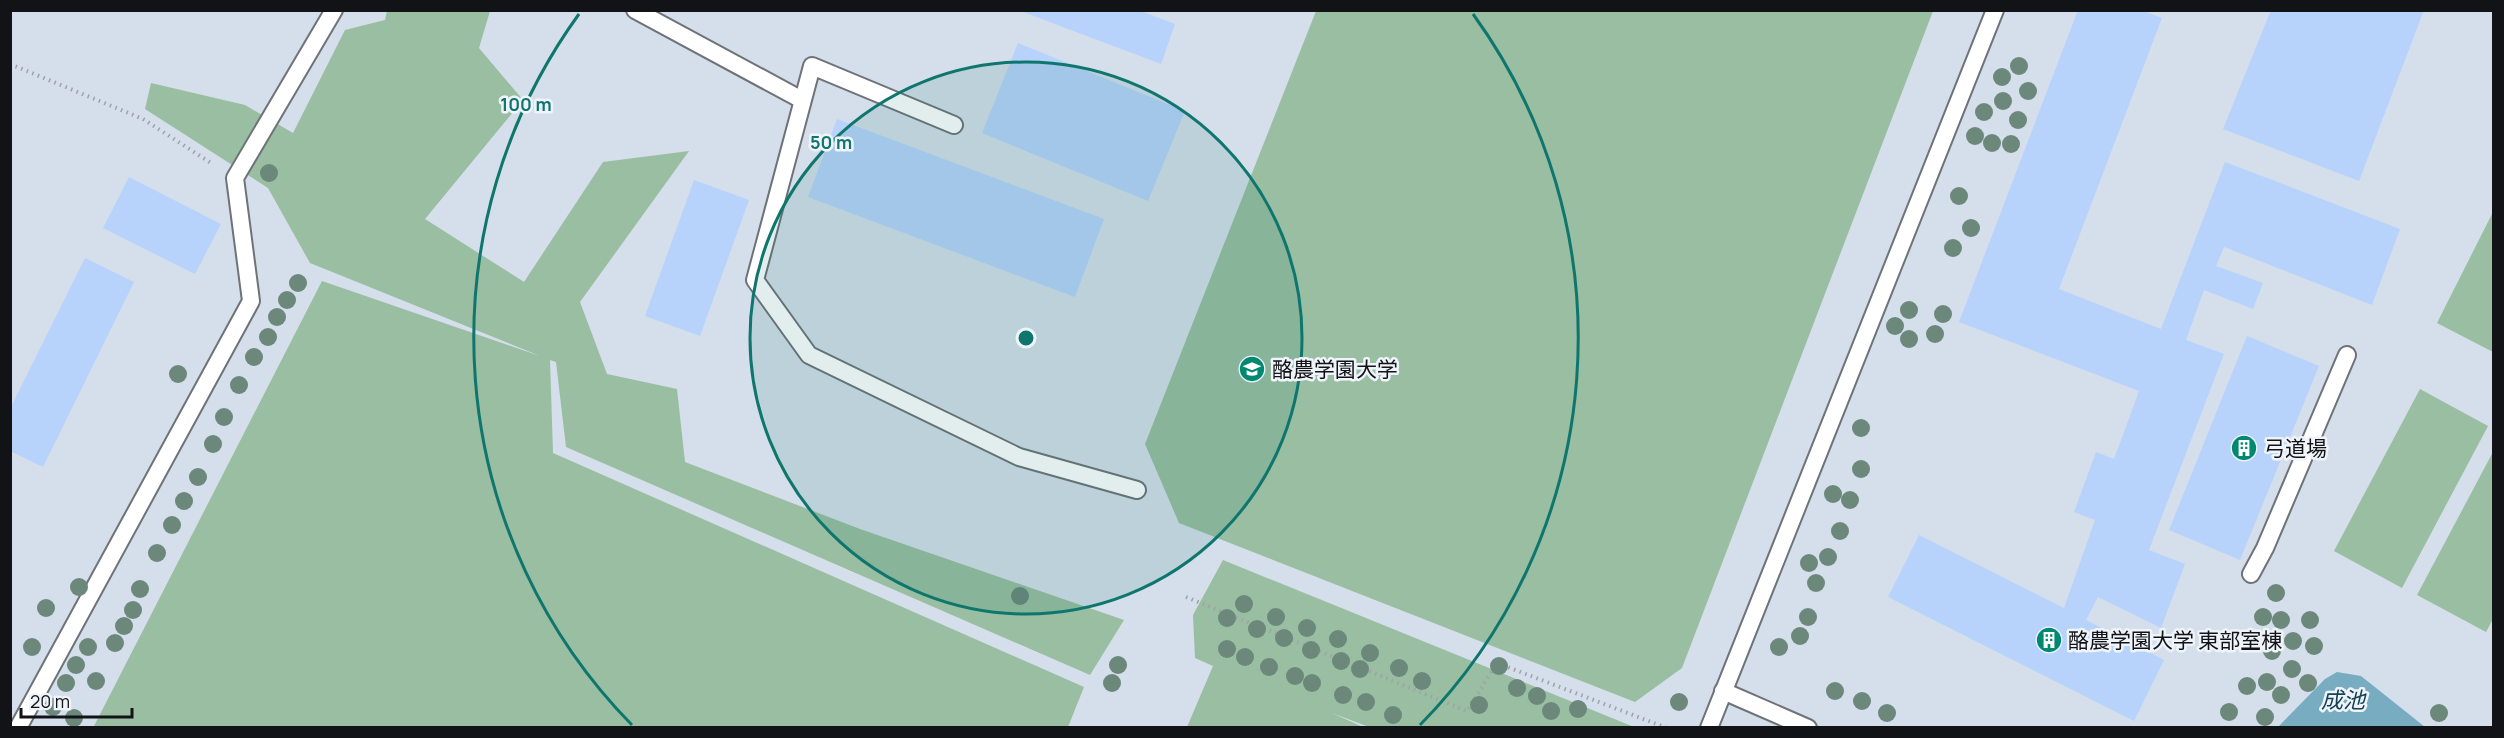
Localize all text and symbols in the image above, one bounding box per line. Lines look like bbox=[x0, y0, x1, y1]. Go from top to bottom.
text: 100 m bbox=[500, 92, 552, 116]
text: 50 m bbox=[810, 130, 852, 154]
centre of rings bbox=[1016, 328, 1036, 348]
school or university icon: 酪農学園大学 bbox=[1237, 354, 1267, 384]
place label: 酪農学園大学 bbox=[1272, 355, 1398, 383]
building icon: 弓道場 bbox=[2229, 433, 2259, 463]
place label: 弓道場 bbox=[2264, 434, 2327, 462]
building icon: 酪農学園大学 東部室棟 bbox=[2034, 625, 2064, 655]
place label: 酪農学園大学 東部室棟 bbox=[2068, 626, 2282, 654]
scale bar bbox=[21, 681, 132, 719]
water label: 成池 bbox=[2321, 685, 2367, 715]
text: 20 m bbox=[30, 689, 70, 713]

